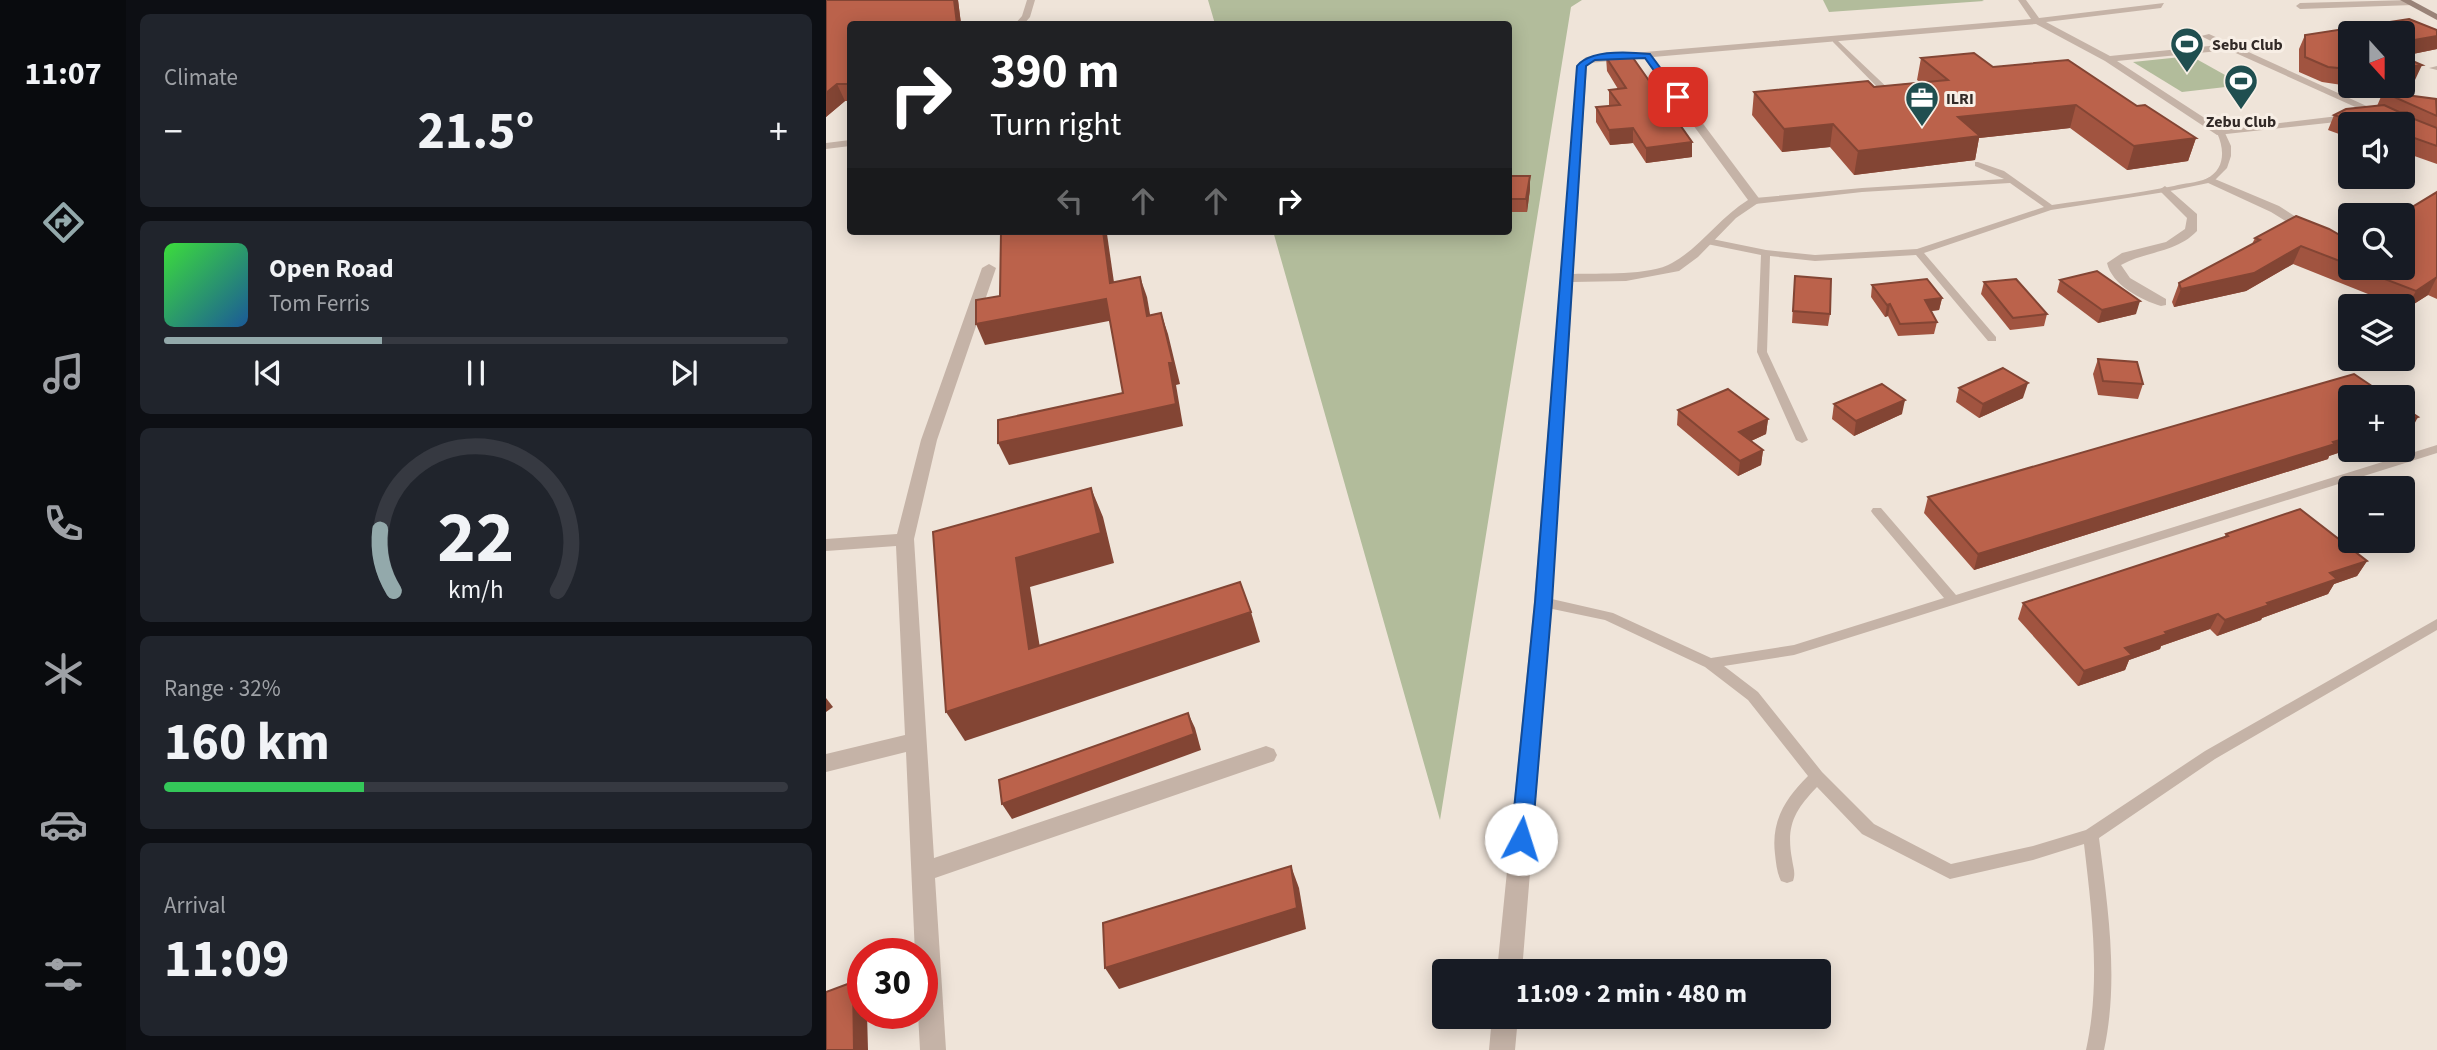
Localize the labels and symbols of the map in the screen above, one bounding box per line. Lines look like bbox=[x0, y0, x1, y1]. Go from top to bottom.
north arrow bbox=[2338, 21, 2415, 98]
sports icon: Sebu Club bbox=[2168, 25, 2206, 74]
place label: Sebu Club bbox=[2212, 34, 2283, 56]
sports icon: Zebu Club bbox=[2222, 62, 2260, 111]
pin bbox=[1648, 67, 1708, 127]
office icon: ILRI bbox=[1903, 79, 1941, 128]
place label: ILRI bbox=[1946, 88, 1974, 110]
place label: Zebu Club bbox=[2206, 111, 2276, 133]
position arrow bbox=[1484, 802, 1558, 876]
speed limit sign: 30 bbox=[847, 938, 938, 1029]

